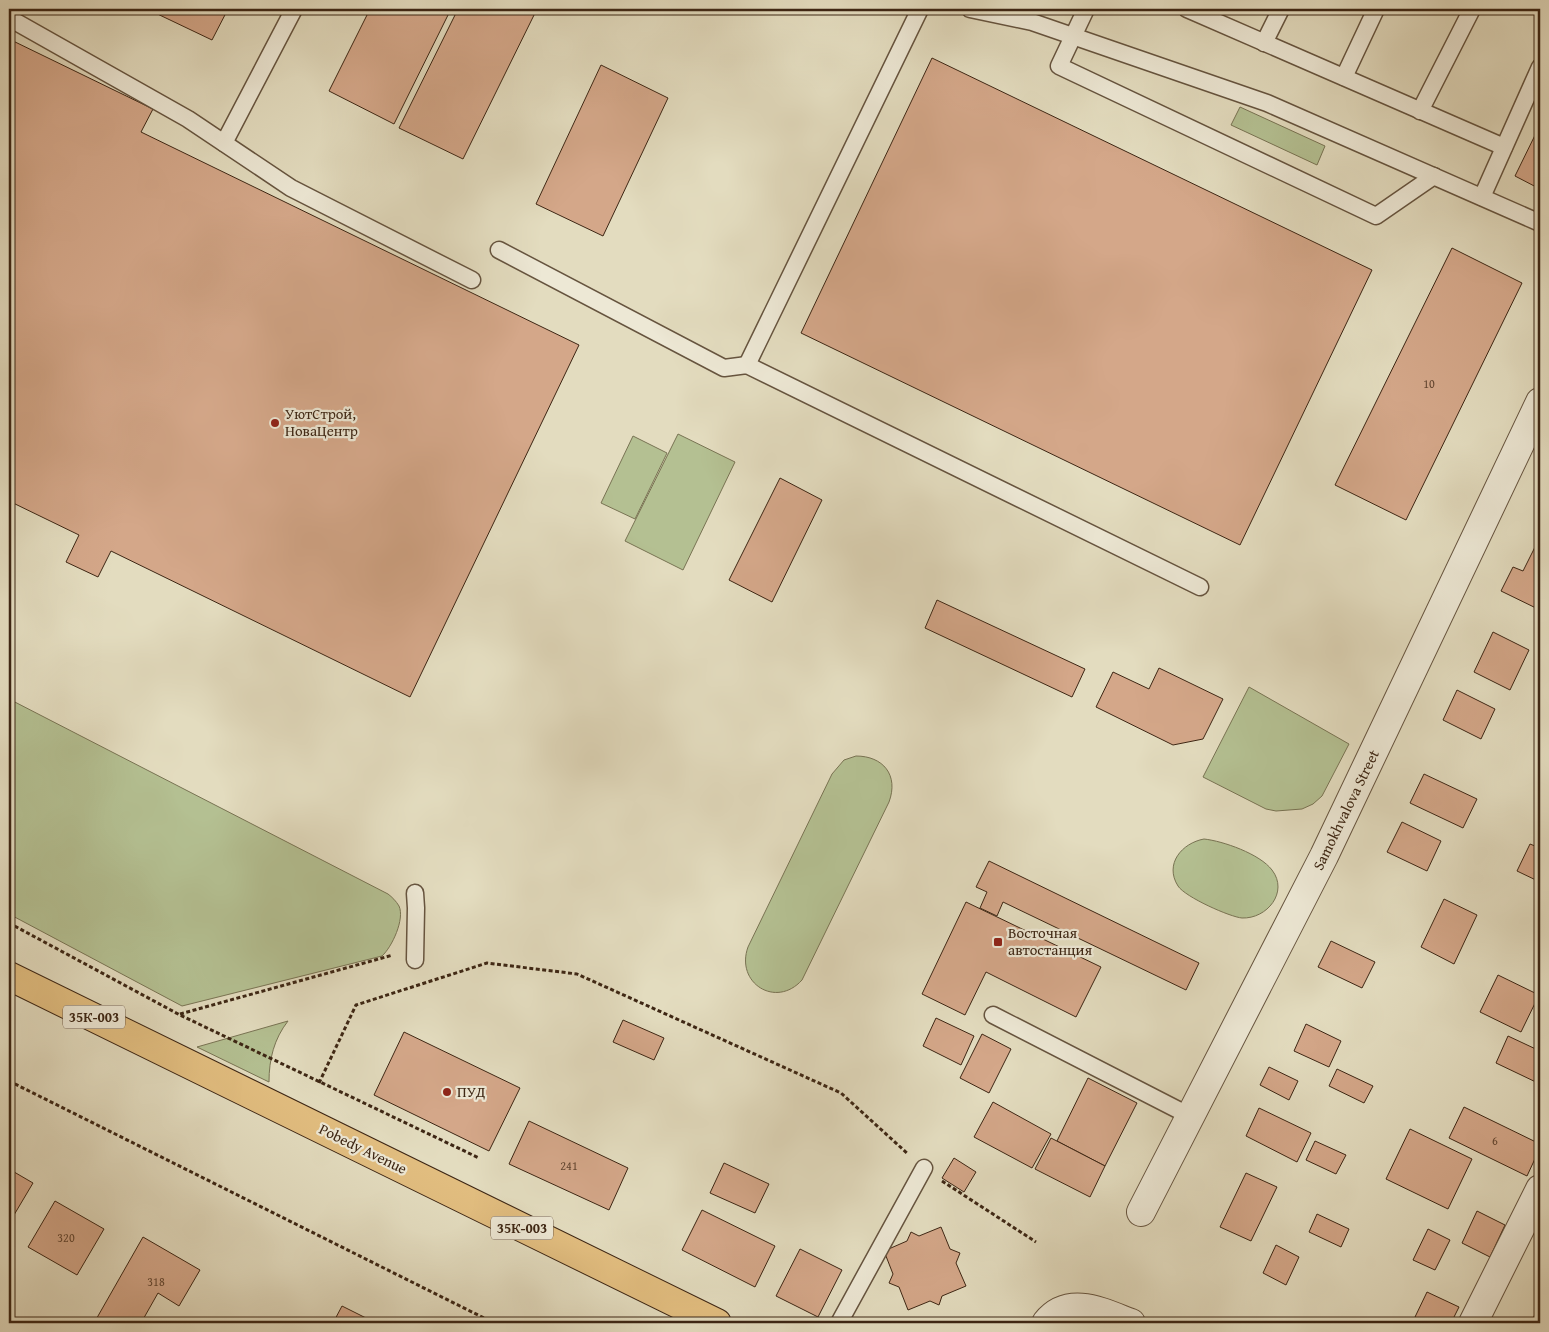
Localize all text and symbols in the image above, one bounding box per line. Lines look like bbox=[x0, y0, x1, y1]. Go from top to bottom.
house number: 10 bbox=[1423, 375, 1435, 392]
place label: УютСтрой, НоваЦентр bbox=[285, 403, 358, 441]
marker: УютСтрой, НоваЦентр bbox=[269, 417, 281, 429]
street label: Samokhvalova Street bbox=[1307, 745, 1384, 874]
place label: Восточная автостанция bbox=[1008, 922, 1093, 960]
marker: Восточная автостанция bbox=[992, 936, 1004, 948]
road number: 35К-003 bbox=[63, 1006, 125, 1028]
place label: ПУД bbox=[457, 1081, 486, 1102]
marker: ПУД bbox=[441, 1086, 453, 1098]
street label: Pobedy Avenue bbox=[316, 1118, 411, 1179]
house number: 6 bbox=[1492, 1132, 1498, 1149]
house number: 241 bbox=[560, 1157, 578, 1174]
road number: 35К-003 bbox=[491, 1216, 553, 1240]
house number: 320 bbox=[57, 1229, 75, 1246]
house number: 318 bbox=[147, 1273, 165, 1290]

